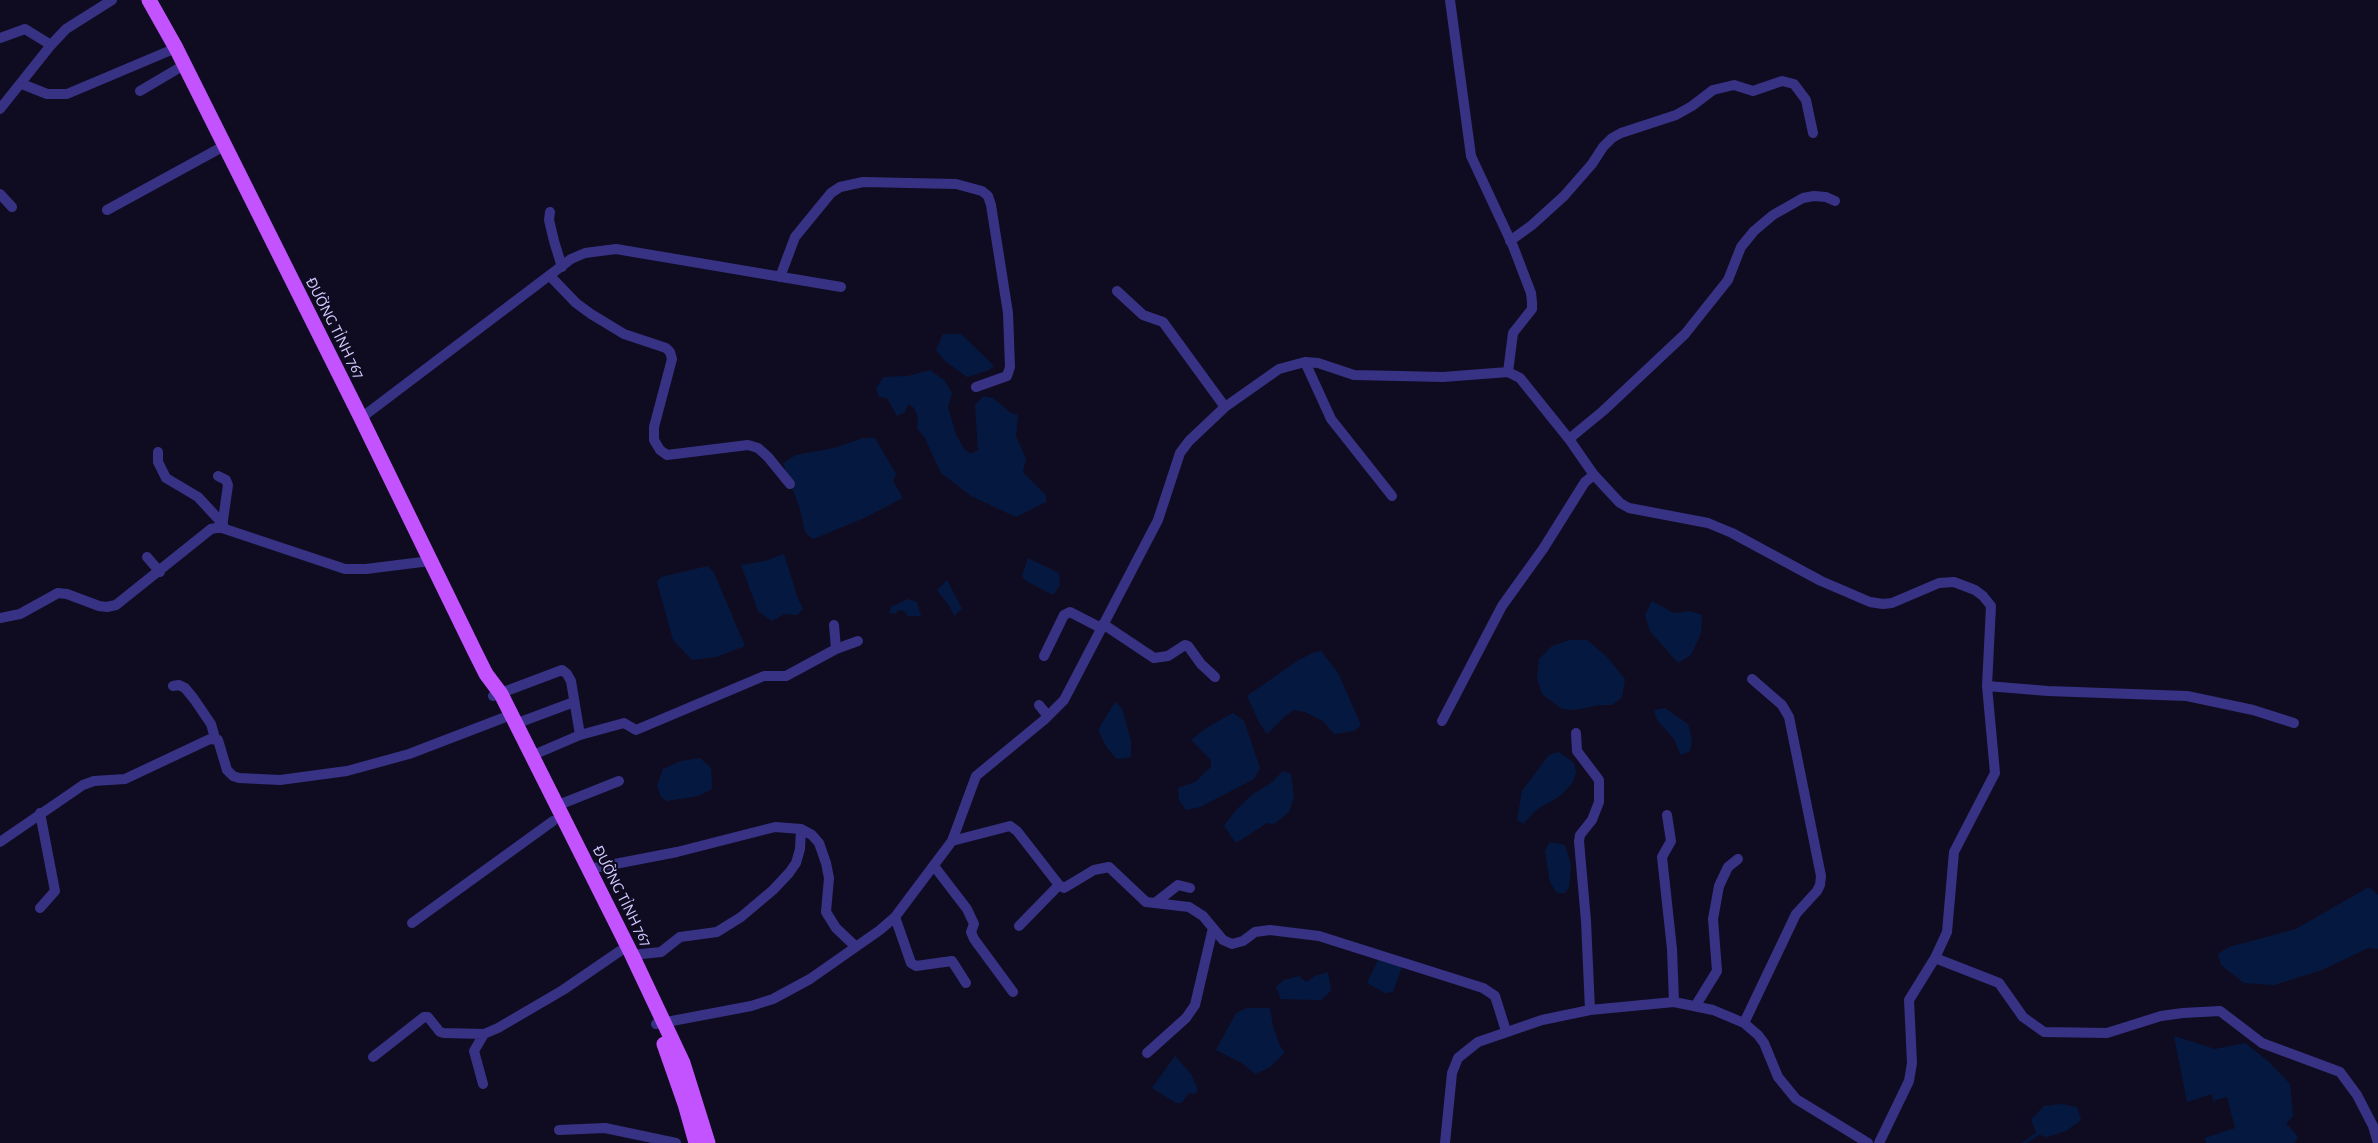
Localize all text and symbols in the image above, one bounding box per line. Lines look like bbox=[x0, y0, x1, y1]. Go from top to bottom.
street label: ĐƯỜNG TỈNH 767 bbox=[301, 274, 369, 382]
street label: ĐƯỜNG TỈNH 767 bbox=[588, 842, 656, 950]

